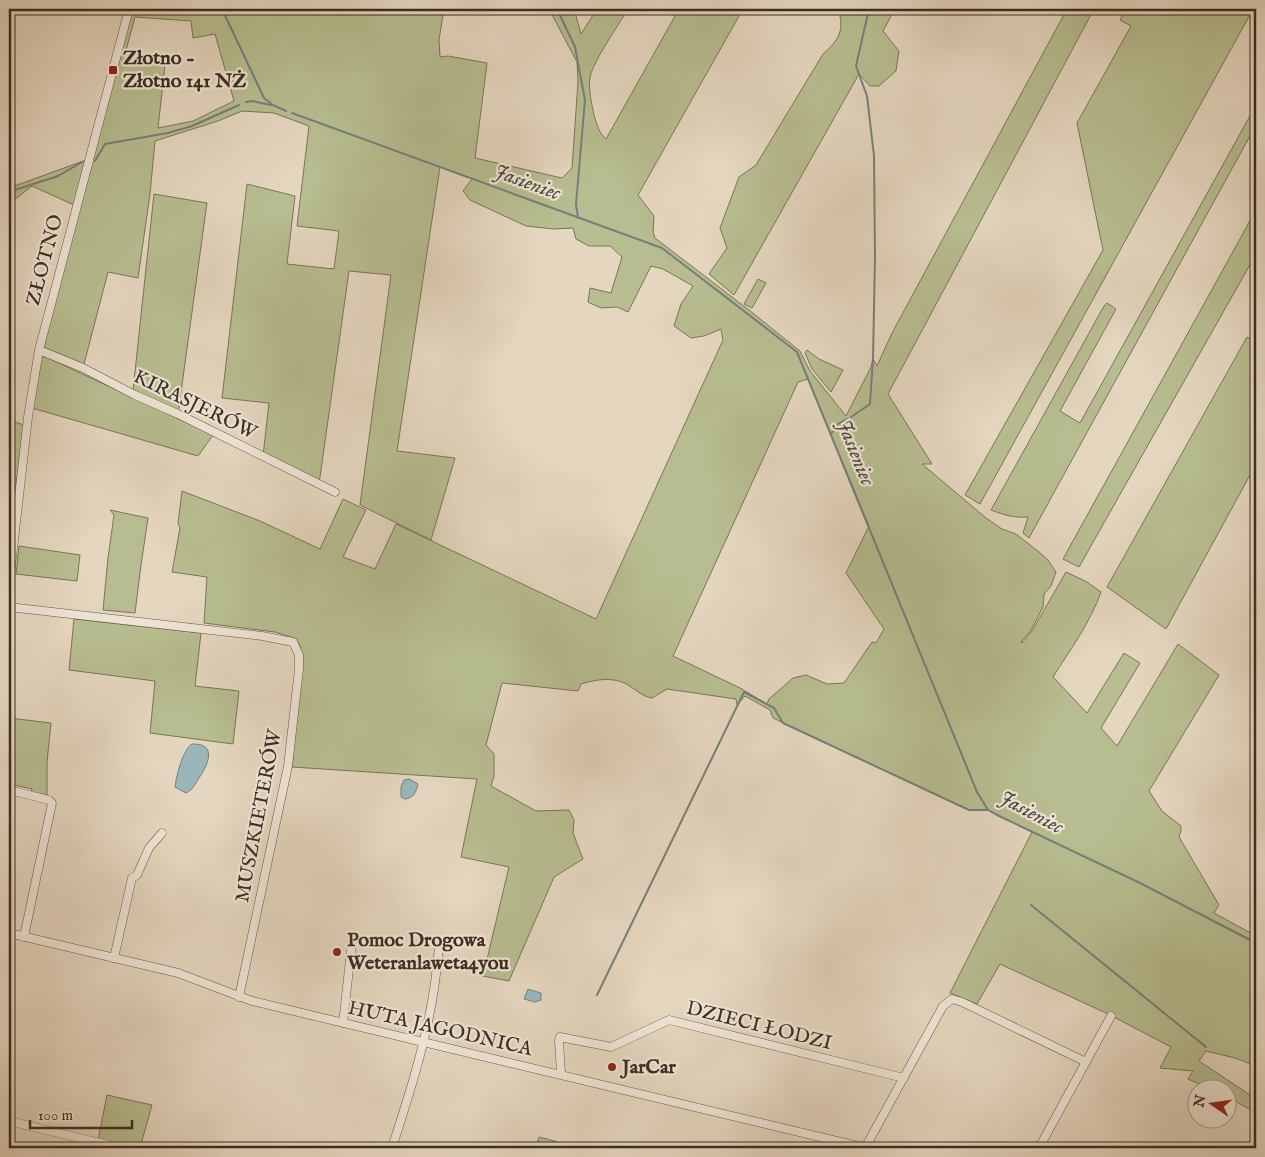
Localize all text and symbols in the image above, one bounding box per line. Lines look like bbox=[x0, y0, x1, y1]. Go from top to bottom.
place label: Złotno - Złotno 141 NŻ bbox=[123, 46, 246, 94]
marker: Złotno - Złotno 141 NŻ bbox=[107, 64, 119, 76]
water label: Jasieniec bbox=[490, 159, 565, 208]
street label: ZŁOTNO bbox=[21, 212, 69, 308]
street label: KIRASJERÓW bbox=[129, 364, 262, 446]
water label: Jasieniec bbox=[830, 416, 881, 491]
street label: MUSZKIETERÓW bbox=[230, 727, 288, 904]
water label: Jasieniec bbox=[994, 785, 1068, 841]
place label: Pomoc Drogowa Weteranlaweta4you bbox=[346, 928, 509, 976]
marker: Pomoc Drogowa Weteranlaweta4you bbox=[331, 946, 343, 958]
street label: HUTA JAGODNICA bbox=[345, 996, 535, 1062]
street label: DZIECI ŁODZI bbox=[684, 996, 835, 1056]
place label: JarCar bbox=[619, 1055, 677, 1080]
marker: JarCar bbox=[606, 1061, 618, 1073]
north arrow bbox=[1188, 1080, 1238, 1130]
text: N bbox=[1190, 1093, 1210, 1110]
scale bar bbox=[30, 1097, 132, 1129]
text: 100 m bbox=[38, 1106, 74, 1125]

